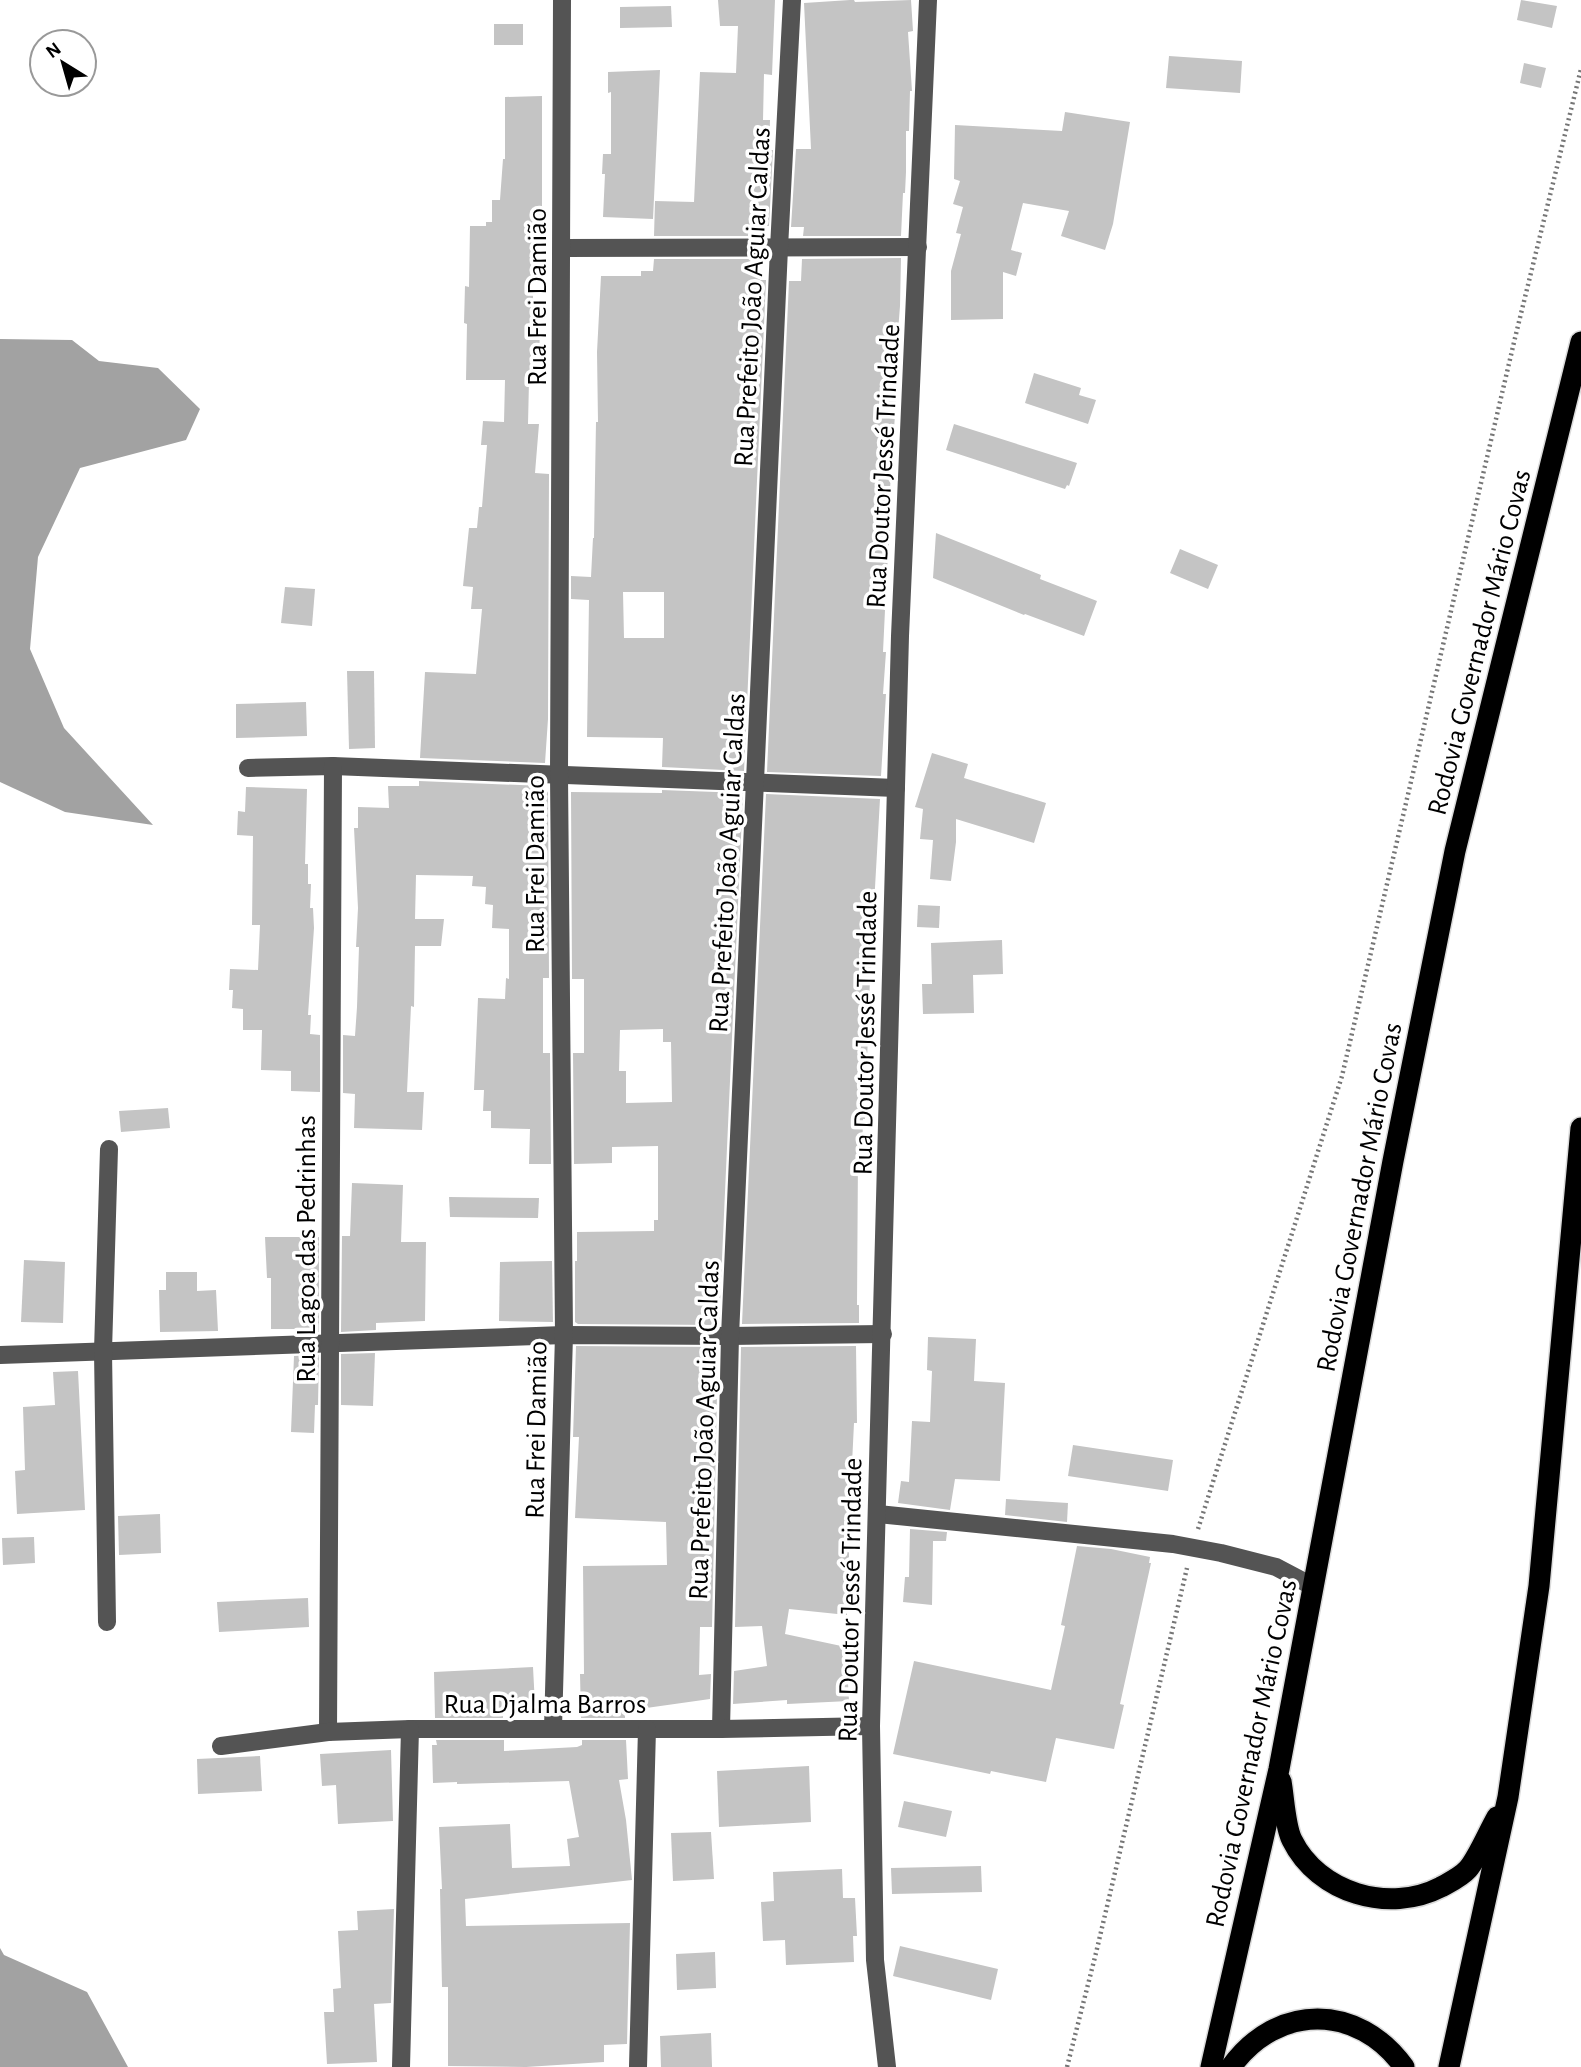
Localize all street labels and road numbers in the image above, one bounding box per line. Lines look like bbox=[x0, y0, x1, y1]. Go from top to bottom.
street label: Rua Prefeito João Aguiar Caldas bbox=[730, 127, 776, 468]
street label: Rua Frei Damião bbox=[524, 208, 552, 386]
street label: Rua Doutor Jessé Trindade bbox=[863, 323, 905, 609]
street label: Rodovia Governador Mário Covas bbox=[1423, 467, 1536, 818]
street label: Rua Prefeito João Aguiar Caldas bbox=[705, 693, 751, 1034]
street label: Rua Frei Damião bbox=[522, 775, 550, 953]
street label: Rua Doutor Jessé Trindade bbox=[850, 890, 882, 1176]
street label: Rodovia Governador Mário Covas bbox=[1312, 1020, 1408, 1374]
street label: Rua Lagoa das Pedrinhas bbox=[293, 1115, 321, 1383]
street label: Rua Prefeito João Aguiar Caldas bbox=[685, 1260, 725, 1600]
street label: Rua Frei Damião bbox=[521, 1341, 553, 1519]
street label: Rua Doutor Jessé Trindade bbox=[835, 1457, 867, 1743]
street label: Rodovia Governador Mário Covas bbox=[1201, 1577, 1303, 1930]
street label: Rua Djalma Barros bbox=[444, 1691, 646, 1719]

